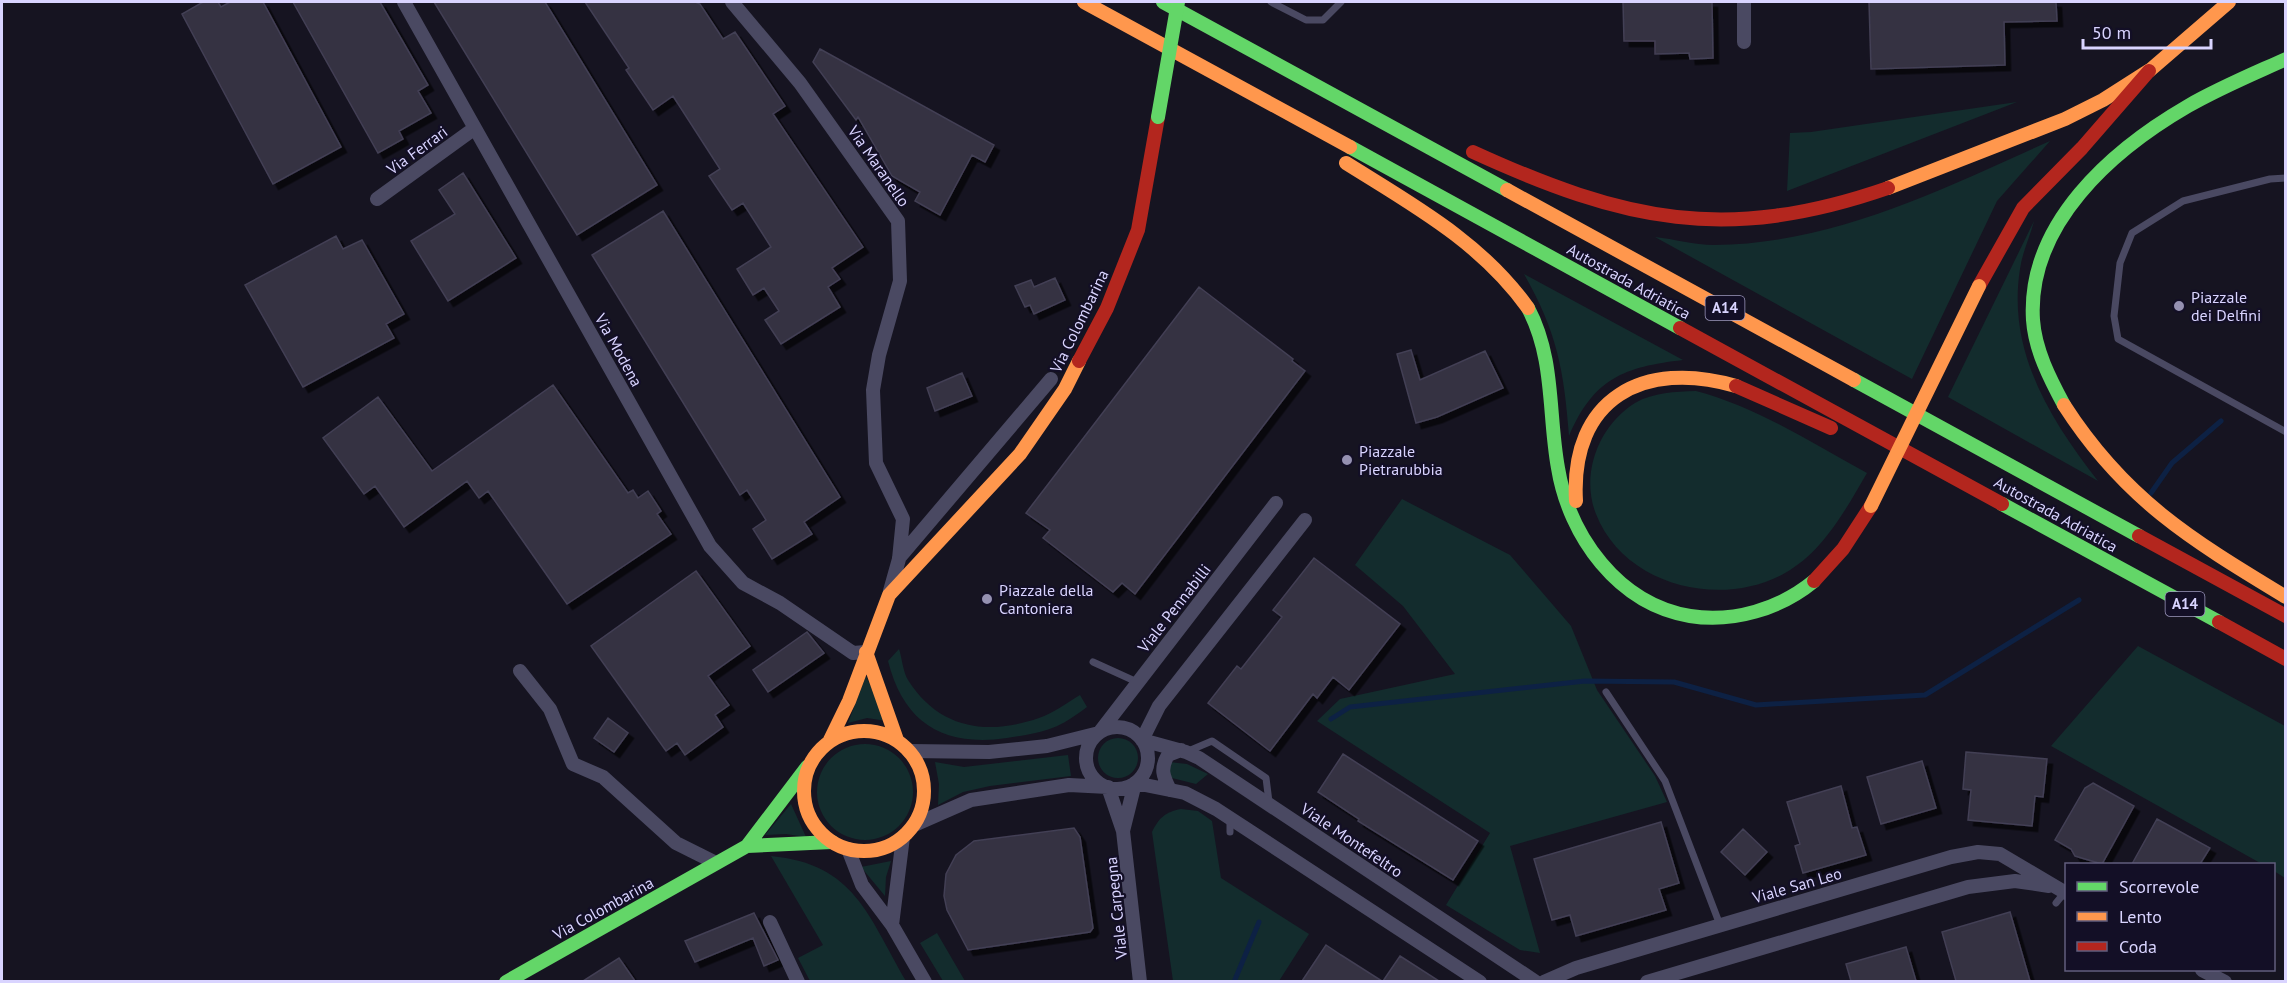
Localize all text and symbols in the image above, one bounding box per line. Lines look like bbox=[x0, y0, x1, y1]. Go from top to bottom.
scale bar bbox=[2083, 12, 2210, 50]
text: 50 m bbox=[2092, 21, 2131, 44]
street label: Via Ferrari bbox=[382, 121, 451, 179]
street label: Via Maranello bbox=[843, 121, 914, 210]
street label: Autostrada Adriatica bbox=[1564, 239, 1694, 323]
street label: Via Colombarina bbox=[1045, 266, 1113, 377]
place label: Piazzale dei Delfini bbox=[2191, 287, 2261, 325]
road number: A14 bbox=[1706, 296, 1744, 320]
marker: Piazzale dei Delfini bbox=[2172, 299, 2186, 313]
street label: Via Modena bbox=[590, 309, 647, 390]
place label: Piazzale Pietrarubbia bbox=[1359, 441, 1443, 479]
marker: Piazzale Pietrarubbia bbox=[1340, 453, 1354, 467]
street label: Autostrada Adriatica bbox=[1991, 472, 2121, 556]
street label: Viale Pennabilli bbox=[1133, 560, 1215, 657]
place label: Piazzale della Cantoniera bbox=[999, 580, 1094, 618]
marker: Piazzale della Cantoniera bbox=[980, 592, 994, 606]
road number: A14 bbox=[2166, 592, 2204, 616]
street label: Viale Montefeltro bbox=[1296, 798, 1407, 882]
street label: Viale Carpegna bbox=[1101, 856, 1131, 961]
street label: Viale San Leo bbox=[1749, 863, 1844, 908]
legend bbox=[2065, 863, 2275, 971]
street label: Via Colombarina bbox=[548, 872, 657, 944]
text: Scorrevole bbox=[2119, 875, 2199, 898]
text: Lento bbox=[2119, 905, 2162, 928]
text: Coda bbox=[2119, 935, 2157, 958]

